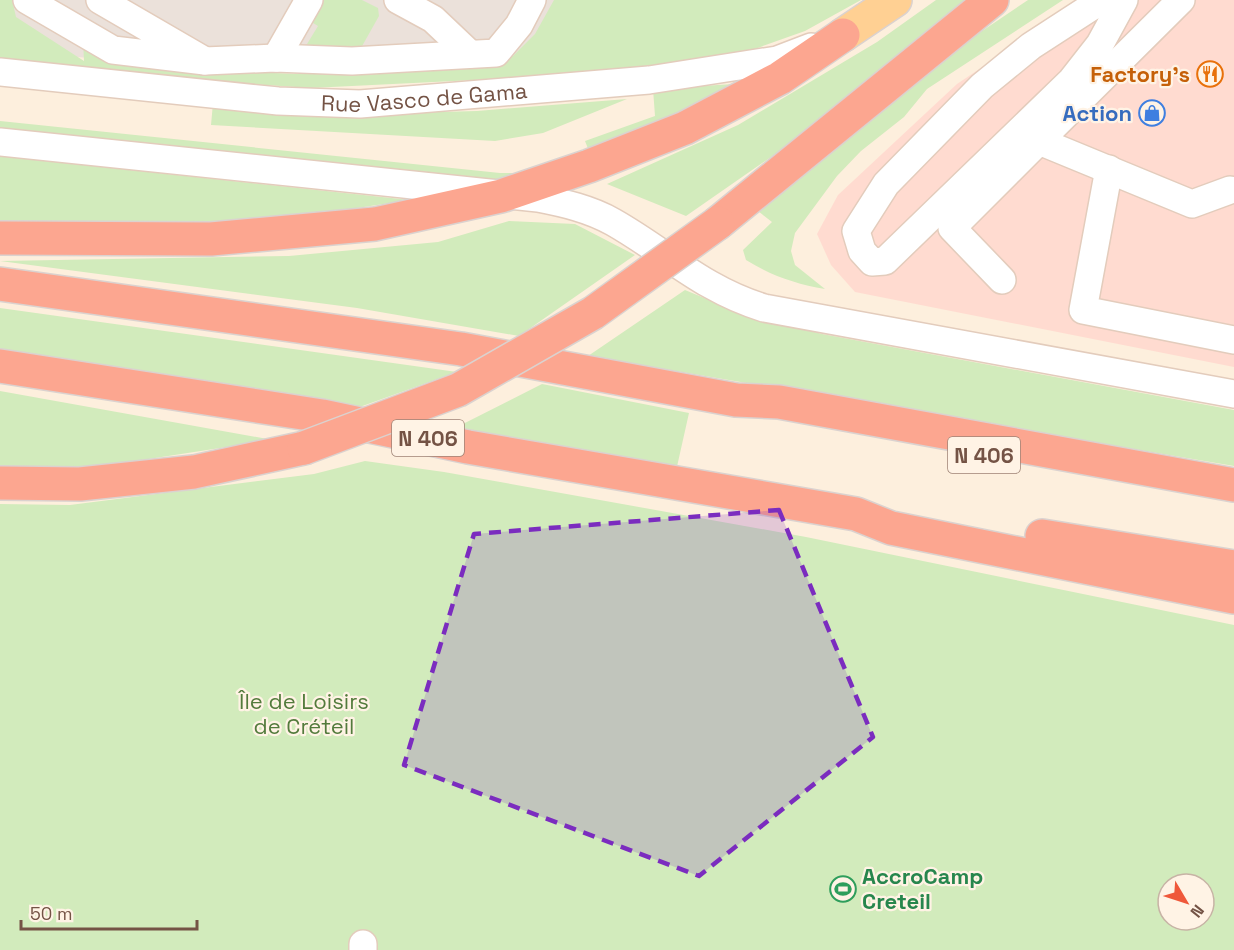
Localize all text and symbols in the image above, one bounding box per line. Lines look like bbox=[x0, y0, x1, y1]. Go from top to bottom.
restaurant icon: Factory's bbox=[1195, 59, 1225, 89]
place label: Factory's bbox=[1090, 60, 1190, 88]
street label: Rue Vasco de Gama bbox=[321, 76, 529, 118]
shop icon: Action bbox=[1137, 98, 1167, 128]
place label: Action bbox=[1063, 99, 1132, 127]
road number: N 406 bbox=[392, 420, 464, 456]
road number: N 406 bbox=[948, 437, 1020, 473]
park label: Île de Loisirs de Créteil bbox=[237, 687, 369, 740]
place label: AccroCamp Creteil bbox=[862, 862, 983, 915]
north arrow bbox=[1156, 872, 1216, 932]
sports icon: AccroCamp Creteil bbox=[828, 874, 858, 904]
scale bar bbox=[21, 893, 196, 931]
text: N bbox=[1186, 900, 1209, 922]
text: 50 m bbox=[30, 902, 72, 925]

